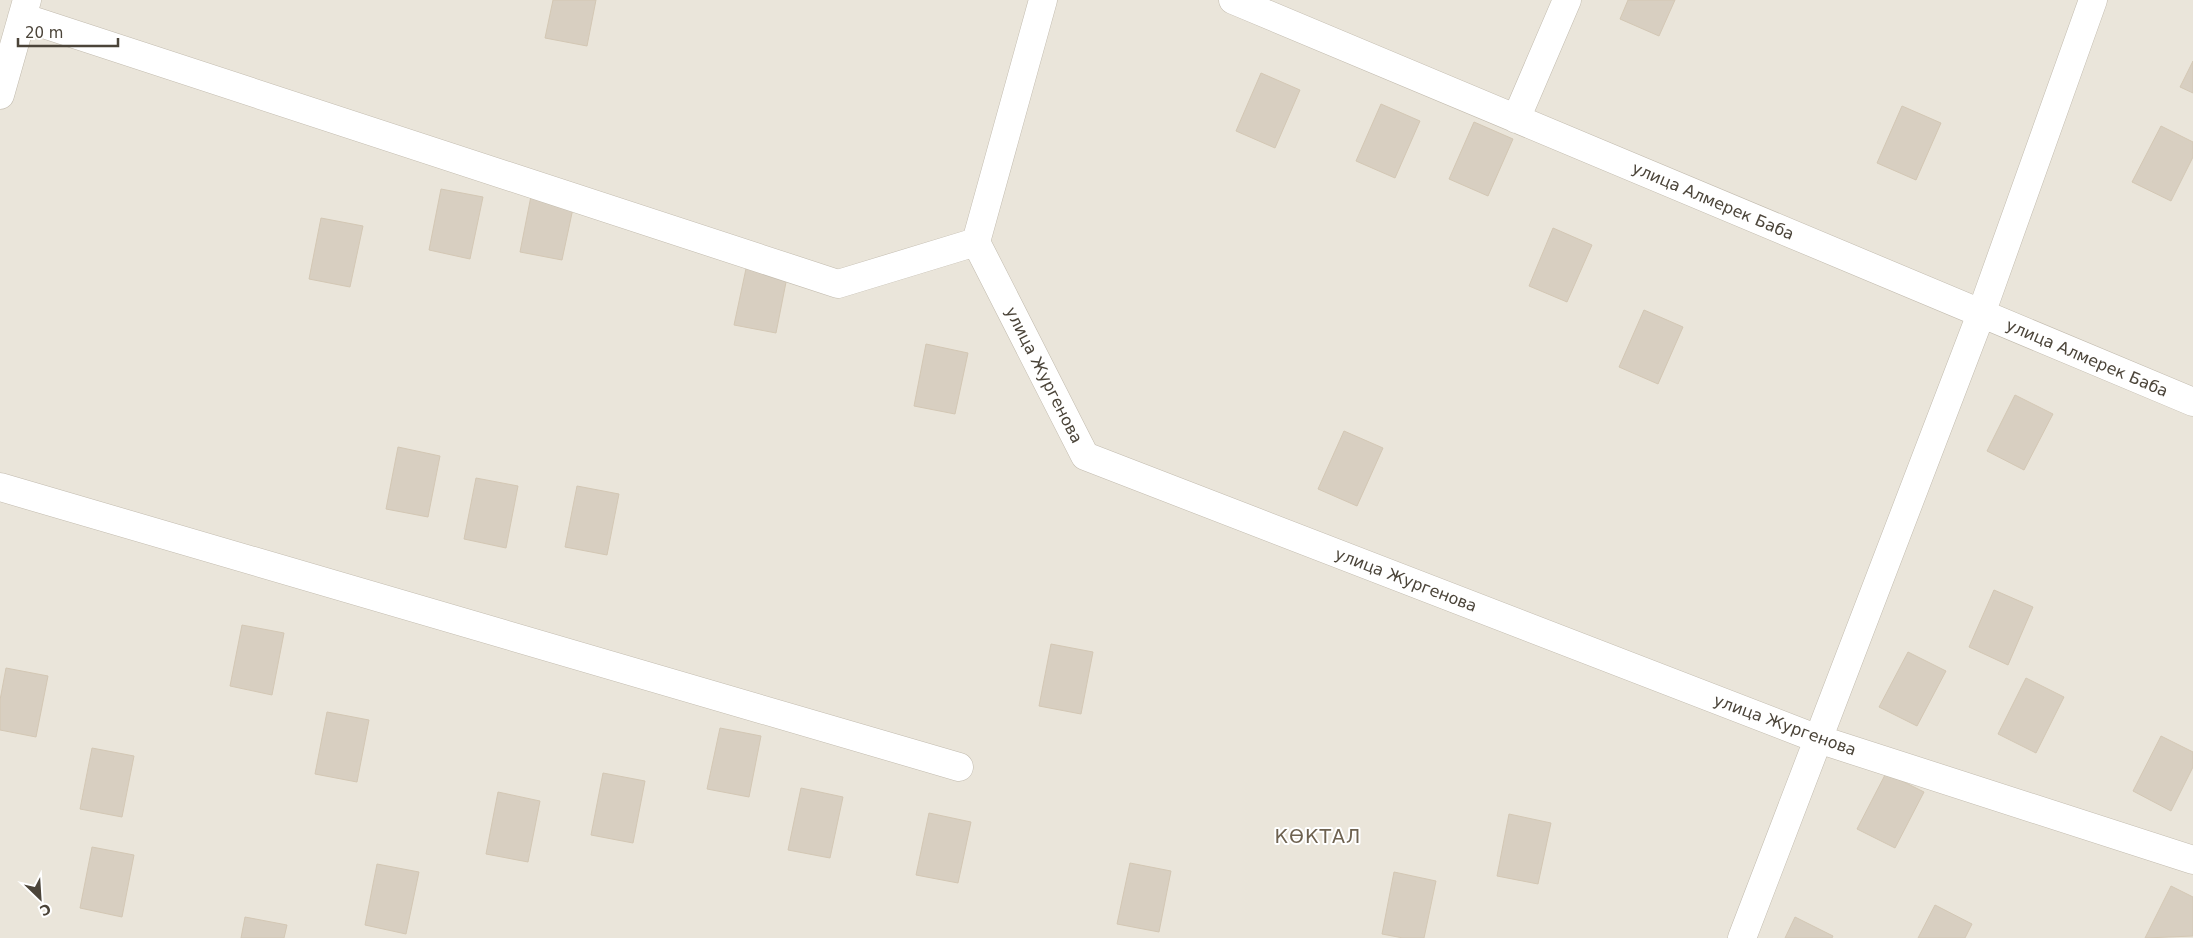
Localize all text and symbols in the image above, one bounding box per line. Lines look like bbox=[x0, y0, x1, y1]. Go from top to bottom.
scale bar bbox=[18, 15, 118, 47]
text: 20 m bbox=[25, 24, 63, 42]
street label: улица Алмерек Баба bbox=[1629, 158, 1797, 244]
street label: улица Жургенова bbox=[1001, 304, 1087, 446]
street label: улица Алмерек Баба bbox=[2003, 315, 2171, 401]
street label: улица Жургенова bbox=[1332, 544, 1480, 616]
street label: улица Жургенова bbox=[1711, 690, 1859, 760]
district label: КӨКТАЛ bbox=[1275, 825, 1361, 847]
north arrow bbox=[15, 873, 65, 923]
text: С bbox=[37, 900, 54, 919]

